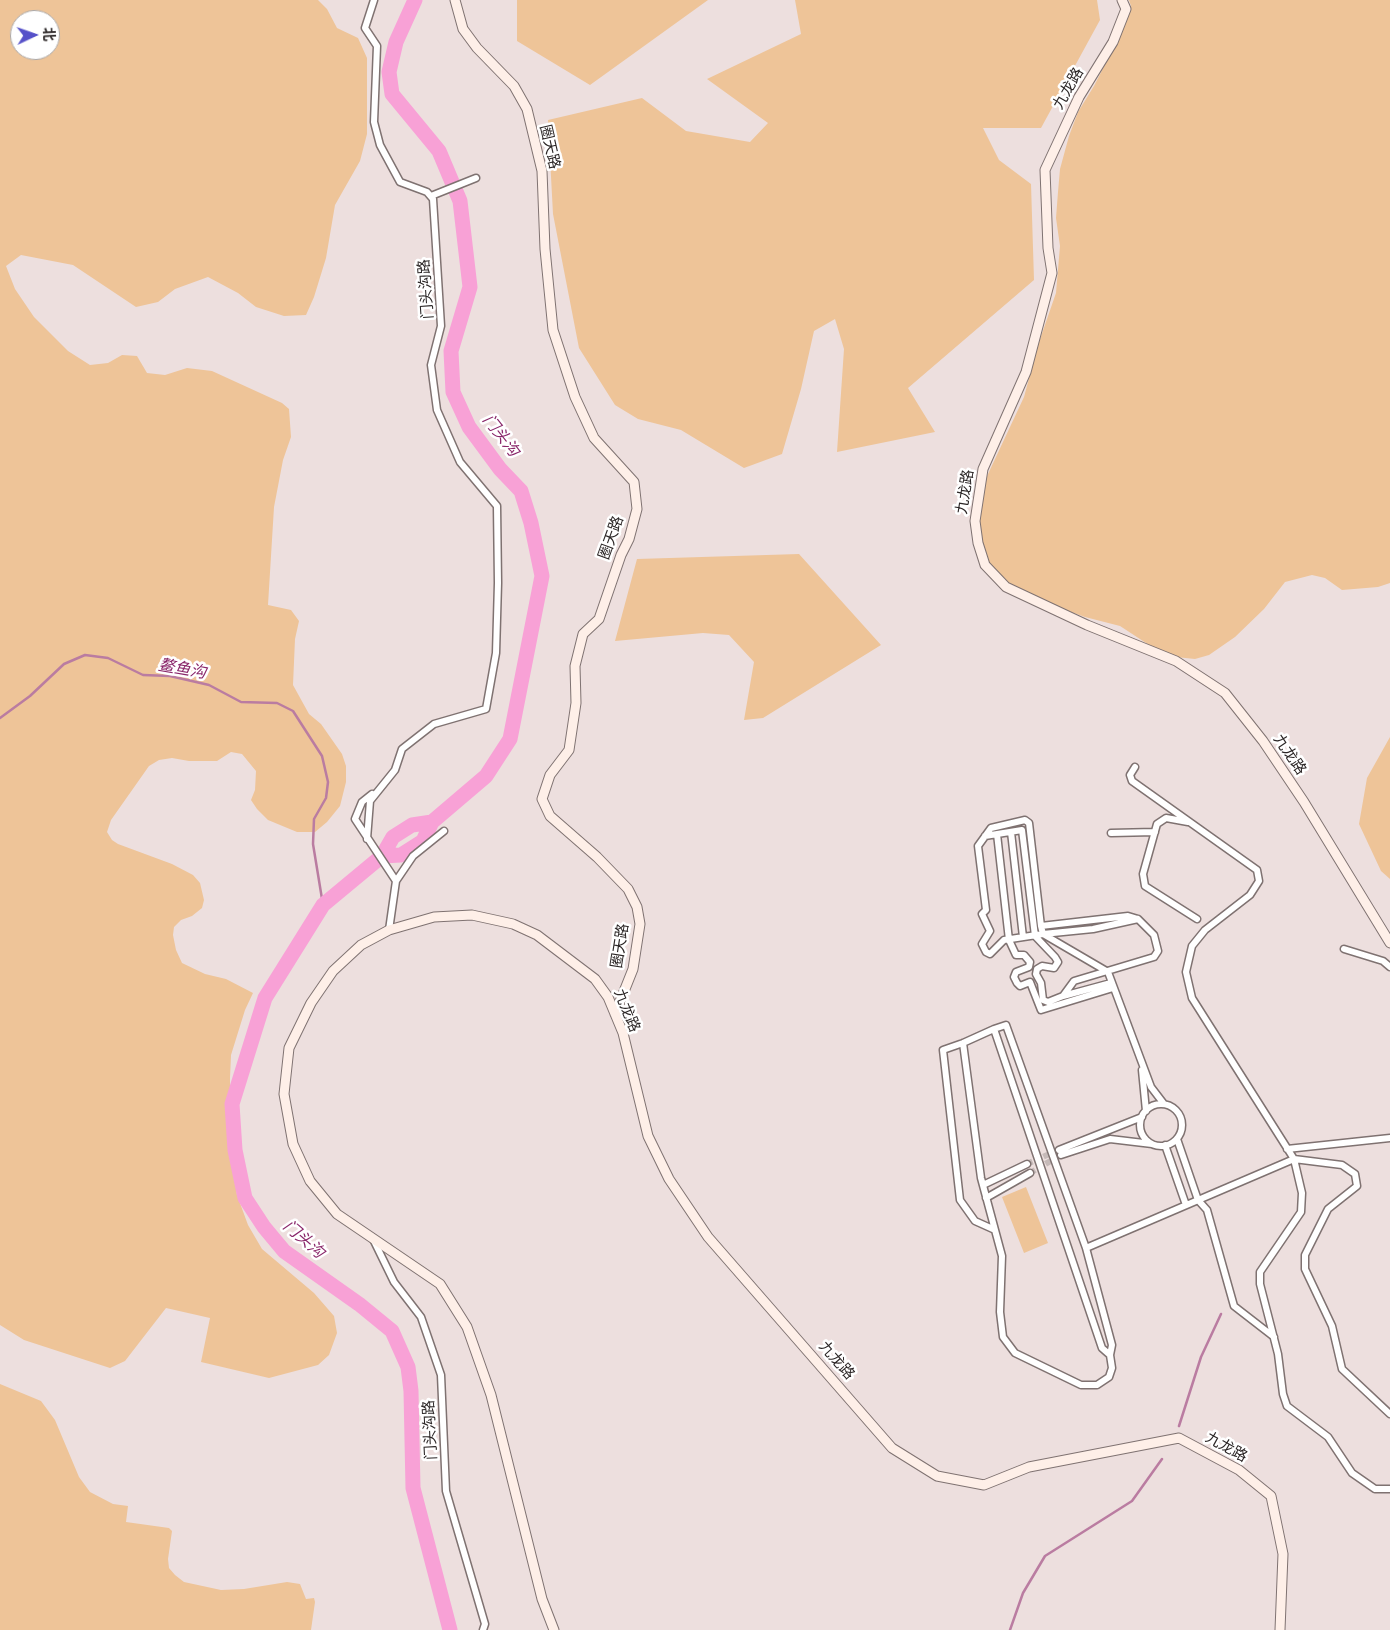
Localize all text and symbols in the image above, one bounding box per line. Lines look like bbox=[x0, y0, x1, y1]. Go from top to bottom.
north arrow bbox=[10, 10, 60, 60]
text: 北 bbox=[39, 27, 60, 42]
street label: 九龙路 bbox=[1050, 65, 1088, 113]
street label: 圈天路 bbox=[535, 123, 563, 171]
street label: 门头沟路 bbox=[416, 258, 438, 320]
water label: 门头沟 bbox=[478, 411, 522, 461]
street label: 九龙路 bbox=[954, 468, 978, 516]
street label: 圈天路 bbox=[596, 514, 628, 562]
water label: 鳌鱼沟 bbox=[157, 656, 207, 684]
street label: 九龙路 bbox=[1269, 731, 1309, 779]
street label: 圈天路 bbox=[609, 922, 633, 970]
street label: 九龙路 bbox=[609, 987, 643, 1035]
water label: 门头沟 bbox=[279, 1217, 327, 1263]
street label: 九龙路 bbox=[814, 1338, 858, 1384]
street label: 门头沟路 bbox=[420, 1400, 442, 1460]
street label: 九龙路 bbox=[1202, 1429, 1250, 1467]

